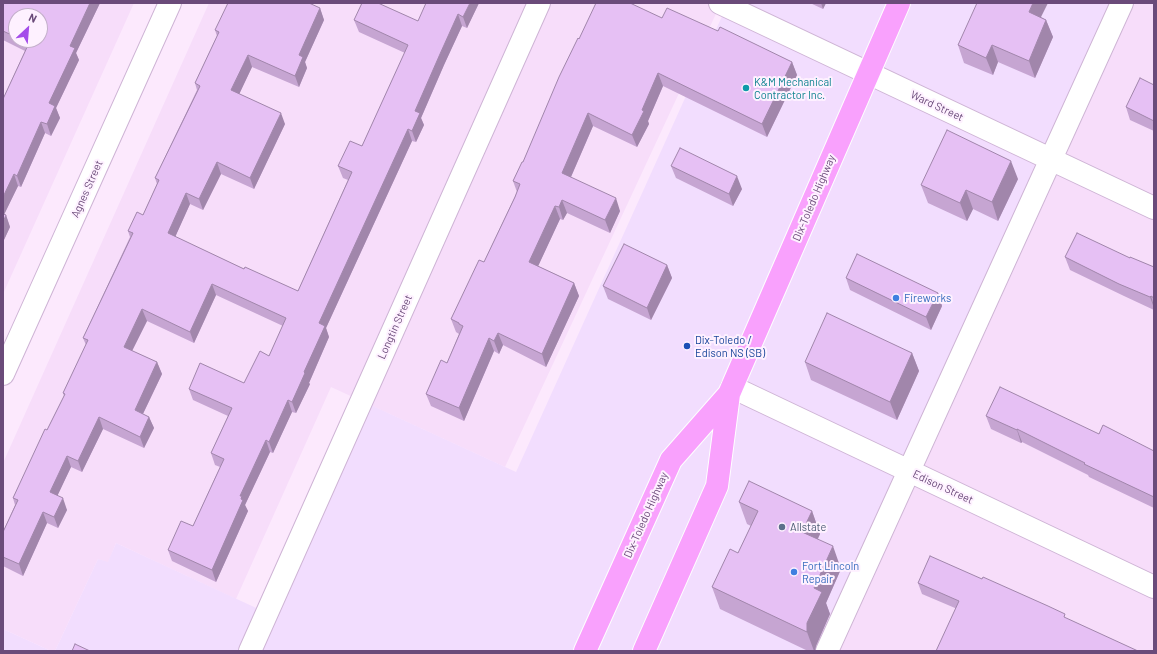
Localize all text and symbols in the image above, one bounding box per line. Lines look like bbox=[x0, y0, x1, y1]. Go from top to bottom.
north arrow bbox=[8, 8, 48, 48]
text: N bbox=[27, 10, 39, 25]
place label: K&M Mechanical Contractor Inc. bbox=[754, 75, 832, 101]
marker: K&M Mechanical Contractor Inc. bbox=[741, 83, 751, 93]
street label: Ward Street bbox=[908, 88, 966, 124]
street label: Dix-Toledo Highway bbox=[790, 153, 838, 243]
street label: Agnes Street bbox=[68, 158, 106, 220]
place label: Fireworks bbox=[904, 291, 951, 305]
street label: Longtin Street bbox=[375, 293, 415, 361]
marker: Fireworks bbox=[891, 293, 901, 303]
place label: Dix-Toledo / Edison NS (SB) bbox=[695, 333, 765, 359]
marker: Dix-Toledo / Edison NS (SB) bbox=[682, 341, 692, 351]
street label: Edison Street bbox=[911, 467, 975, 507]
street label: Dix-Toledo Highway bbox=[621, 470, 671, 560]
place label: Allstate bbox=[790, 520, 826, 534]
marker: Allstate bbox=[777, 522, 787, 532]
place label: Fort Lincoln Repair bbox=[802, 559, 859, 585]
marker: Fort Lincoln Repair bbox=[789, 567, 799, 577]

